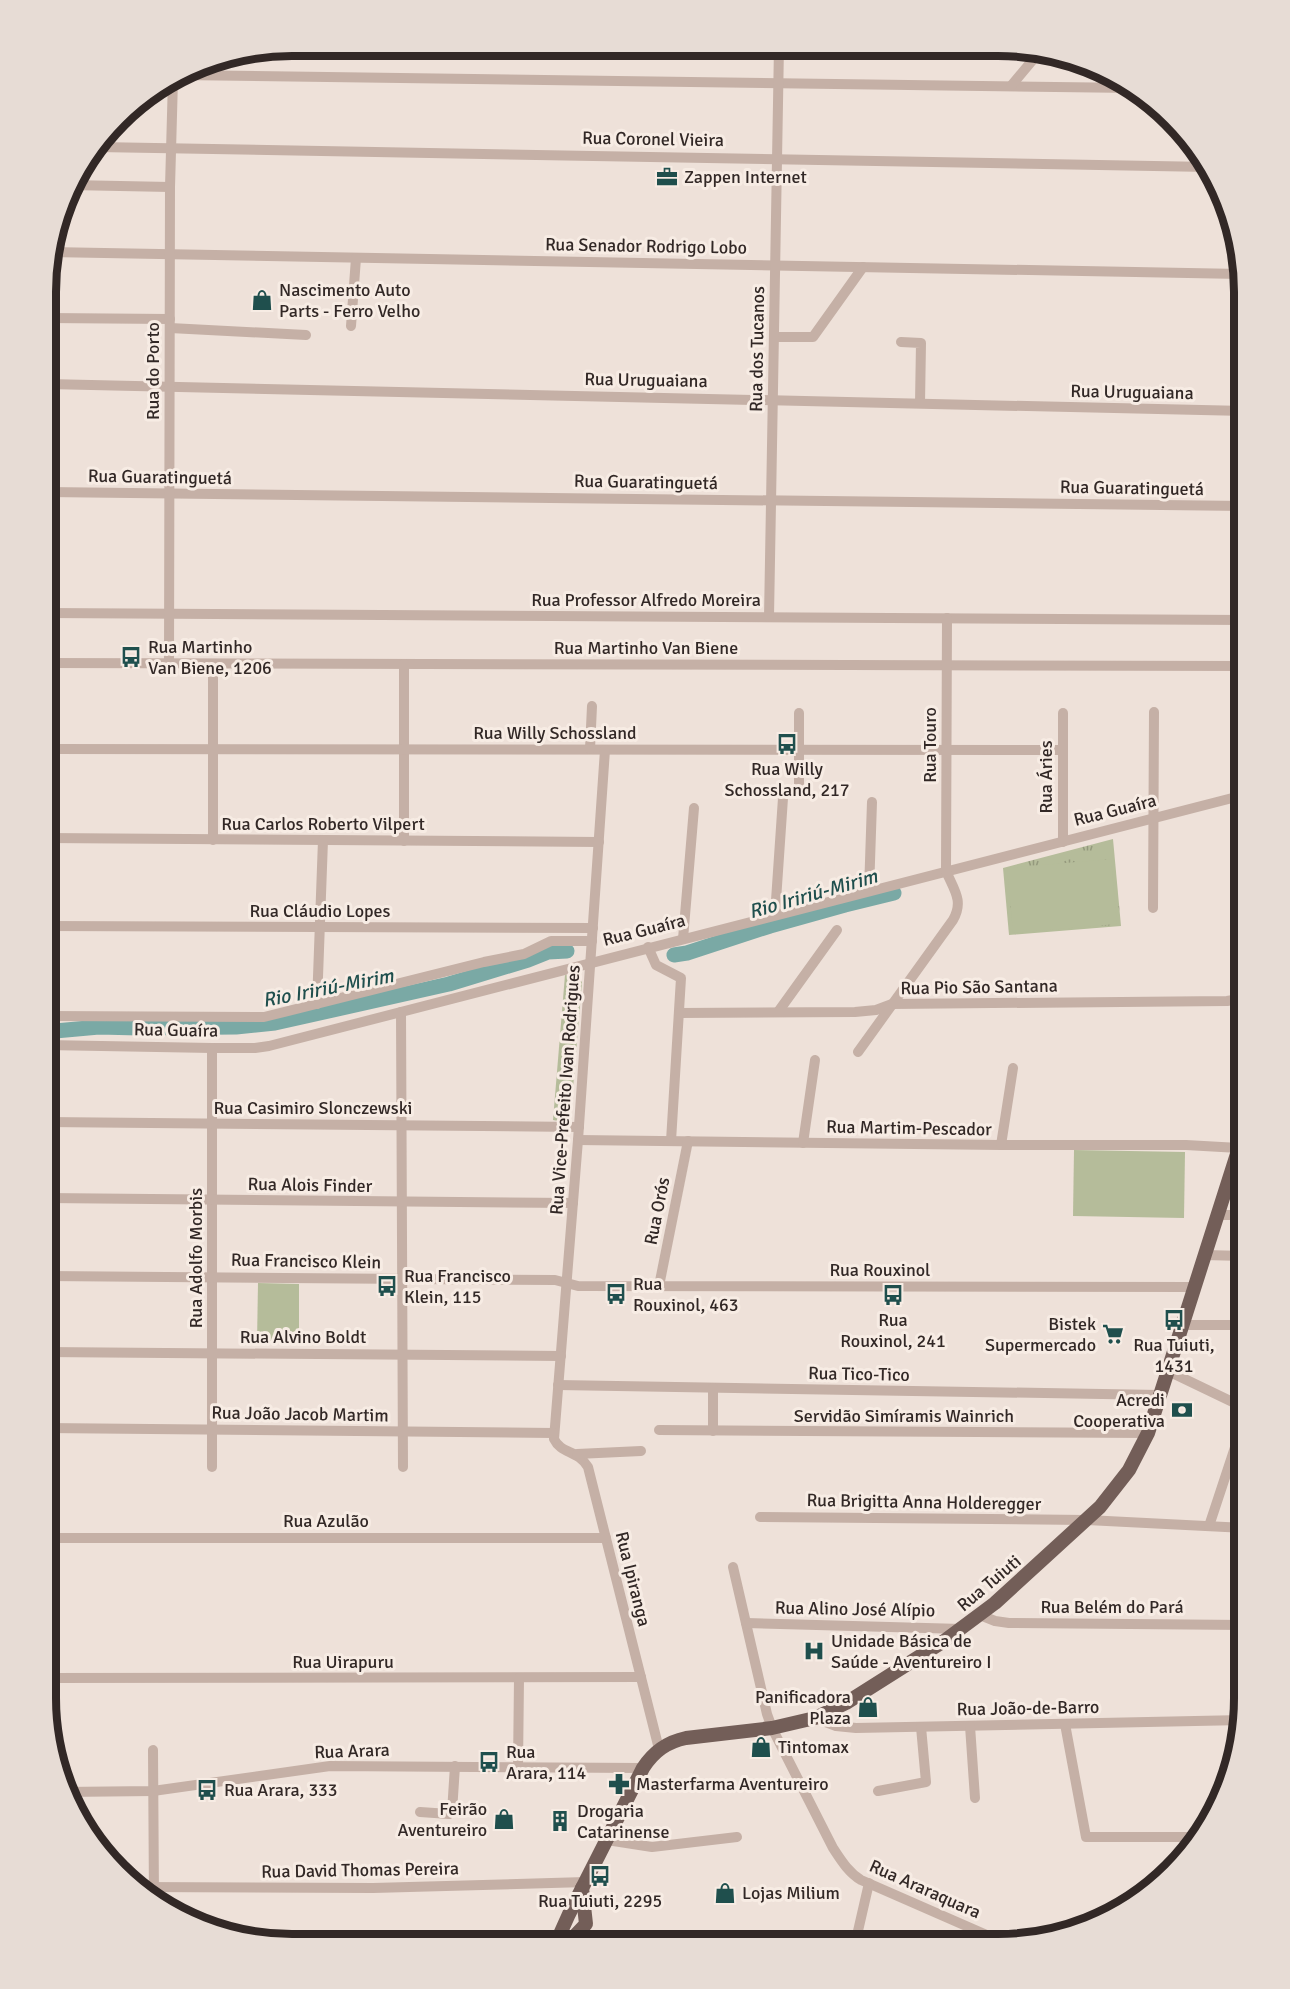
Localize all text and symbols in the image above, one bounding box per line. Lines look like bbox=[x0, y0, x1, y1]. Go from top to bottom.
street label: Rua Coronel Vieira bbox=[582, 127, 724, 151]
office icon: Zappen Internet bbox=[655, 165, 679, 189]
place label: Zappen Internet bbox=[684, 166, 807, 188]
street label: Rua Senador Rodrigo Lobo bbox=[545, 233, 747, 259]
place label: Nascimento Auto Parts - Ferro Velho bbox=[279, 279, 420, 322]
street label: Rua dos Tucanos bbox=[745, 286, 769, 412]
shop icon: Nascimento Auto Parts - Ferro Velho bbox=[250, 288, 274, 312]
street label: Rua do Porto bbox=[142, 322, 164, 420]
street label: Rua Uruguaiana bbox=[584, 368, 708, 392]
street label: Rua Uruguaiana bbox=[1070, 380, 1194, 404]
street label: Rua Guaratinguetá bbox=[88, 465, 232, 489]
street label: Rua Guaratinguetá bbox=[574, 470, 718, 494]
street label: Rua Guaratinguetá bbox=[1060, 476, 1204, 500]
street label: Rua Professor Alfredo Moreira bbox=[531, 589, 761, 611]
place label: Rua Martinho Van Biene, 1206 bbox=[148, 636, 272, 679]
street label: Rua Martinho Van Biene bbox=[554, 637, 738, 659]
bus stop icon: Rua Martinho Van Biene, 1206 bbox=[119, 645, 143, 669]
street label: Rua Touro bbox=[919, 707, 941, 783]
street label: Rua Willy Schossland bbox=[473, 722, 637, 744]
bus stop icon: Rua Willy Schossland, 217 bbox=[775, 732, 799, 756]
street label: Rua Áries bbox=[1035, 740, 1057, 814]
place label: Rua Willy Schossland, 217 bbox=[724, 758, 850, 801]
street label: Rua Guaíra bbox=[1071, 789, 1159, 831]
street label: Rua Carlos Roberto Vilpert bbox=[221, 813, 425, 835]
water label: Rio Iririú-Mirim bbox=[746, 863, 881, 924]
street label: Rua Cláudio Lopes bbox=[250, 900, 391, 922]
street label: Rua Guaíra bbox=[600, 909, 688, 951]
water label: Rio Iririú-Mirim bbox=[260, 963, 397, 1013]
street label: Rua Vice-Prefeito Ivan Rodrigues bbox=[545, 964, 585, 1216]
street label: Rua Pio São Santana bbox=[900, 975, 1058, 999]
street label: Rua Guaíra bbox=[134, 1018, 218, 1042]
street label: Rua Casimiro Slonczewski bbox=[214, 1097, 412, 1119]
street label: Rua Martim-Pescador bbox=[826, 1116, 992, 1140]
street label: Rua Alois Finder bbox=[248, 1173, 373, 1197]
street label: Rua Orós bbox=[640, 1175, 674, 1247]
street label: Rua Adolfo Morbis bbox=[185, 1188, 207, 1328]
street label: Rua Francisco Klein bbox=[231, 1249, 381, 1273]
street label: Rua Rouxinol bbox=[830, 1259, 930, 1281]
place label: Rua Francisco Klein, 115 bbox=[404, 1265, 511, 1308]
place label: Rua Rouxinol, 463 bbox=[633, 1273, 738, 1316]
bus stop icon: Rua Francisco Klein, 115 bbox=[375, 1274, 399, 1298]
bus stop icon: Rua Rouxinol, 463 bbox=[604, 1282, 628, 1306]
bus stop icon: Rua Rouxinol, 241 bbox=[881, 1283, 905, 1307]
bus stop icon: Rua Tuiuti, 1431 bbox=[1162, 1308, 1186, 1332]
place label: Rua Rouxinol, 241 bbox=[840, 1309, 946, 1352]
place label: Bistek Supermercado bbox=[985, 1313, 1096, 1356]
supermarket icon: Bistek Supermercado bbox=[1101, 1322, 1125, 1346]
street label: Rua Alvino Boldt bbox=[240, 1326, 366, 1348]
place label: Rua Tuiuti, 1431 bbox=[1133, 1334, 1215, 1377]
street label: Rua Tico-Tico bbox=[808, 1362, 910, 1386]
place label: Acredi Cooperativa bbox=[1073, 1389, 1165, 1432]
bank icon: Acredi Cooperativa bbox=[1170, 1398, 1194, 1422]
street label: Rua João Jacob Martim bbox=[211, 1401, 389, 1427]
street label: Servidão Simíramis Wainrich bbox=[794, 1405, 1014, 1427]
street label: Rua Brigitta Anna Holderegger bbox=[807, 1489, 1042, 1515]
street label: Rua Azulão bbox=[283, 1510, 369, 1532]
street label: Rua Ipiranga bbox=[611, 1529, 655, 1629]
street label: Rua Tuiuti bbox=[953, 1550, 1025, 1616]
street label: Rua Belém do Pará bbox=[1040, 1596, 1184, 1618]
street label: Rua Alino José Alípio bbox=[775, 1597, 935, 1621]
place label: Unidade Básica de Saúde - Aventureiro I bbox=[831, 1630, 991, 1673]
hospital icon: Unidade Básica de Saúde - Aventureiro I bbox=[802, 1639, 826, 1663]
street label: Rua Uirapuru bbox=[292, 1651, 394, 1673]
place label: Panificadora Plaza bbox=[755, 1686, 851, 1729]
shop icon: Panificadora Plaza bbox=[856, 1695, 880, 1719]
street label: Rua João-de-Barro bbox=[956, 1696, 1100, 1720]
shop icon: Tintomax bbox=[749, 1735, 773, 1759]
place label: Tintomax bbox=[778, 1736, 850, 1758]
street label: Rua Arara bbox=[314, 1739, 390, 1763]
place label: Rua Arara, 114 bbox=[506, 1741, 586, 1784]
bus stop icon: Rua Arara, 114 bbox=[477, 1750, 501, 1774]
pharmacy icon: Masterfarma Aventureiro bbox=[607, 1772, 631, 1796]
place label: Masterfarma Aventureiro bbox=[636, 1773, 829, 1795]
bus stop icon: Rua Arara, 333 bbox=[195, 1778, 219, 1802]
place label: Rua Arara, 333 bbox=[224, 1779, 338, 1801]
place label: Feirão Aventureiro bbox=[398, 1798, 487, 1841]
place label: Drogaria Catarinense bbox=[577, 1800, 669, 1843]
shop icon: Feirão Aventureiro bbox=[492, 1807, 516, 1831]
building icon: Drogaria Catarinense bbox=[548, 1809, 572, 1833]
street label: Rua Araraquara bbox=[866, 1855, 984, 1923]
street label: Rua David Thomas Pereira bbox=[261, 1857, 459, 1883]
bus stop icon: Rua Tuiuti, 2295 bbox=[588, 1864, 612, 1888]
shop icon: Lojas Milium bbox=[713, 1881, 737, 1905]
place label: Lojas Milium bbox=[742, 1882, 840, 1904]
place label: Rua Tuiuti, 2295 bbox=[538, 1890, 662, 1912]

